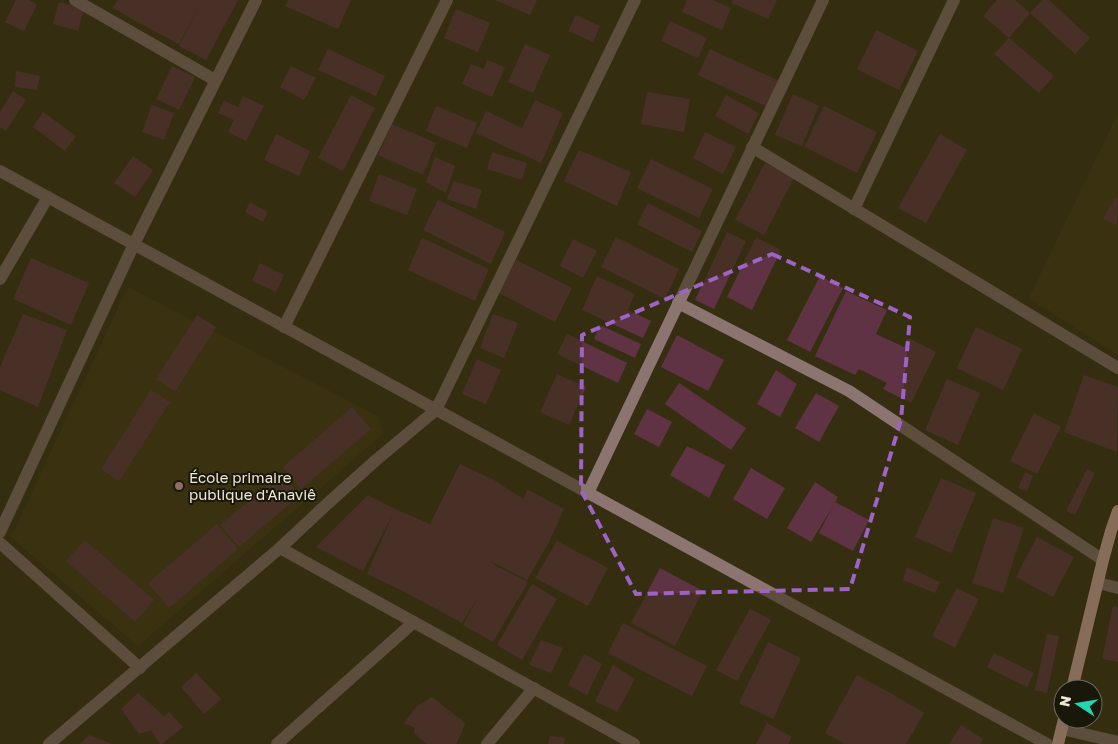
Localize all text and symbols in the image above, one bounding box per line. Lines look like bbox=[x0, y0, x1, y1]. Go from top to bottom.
place label: École primaire publique d'Anaviê bbox=[189, 468, 316, 503]
marker: École primaire publique d'Anaviê bbox=[173, 480, 185, 492]
north arrow bbox=[1053, 679, 1103, 729]
text: N bbox=[1055, 694, 1074, 708]

